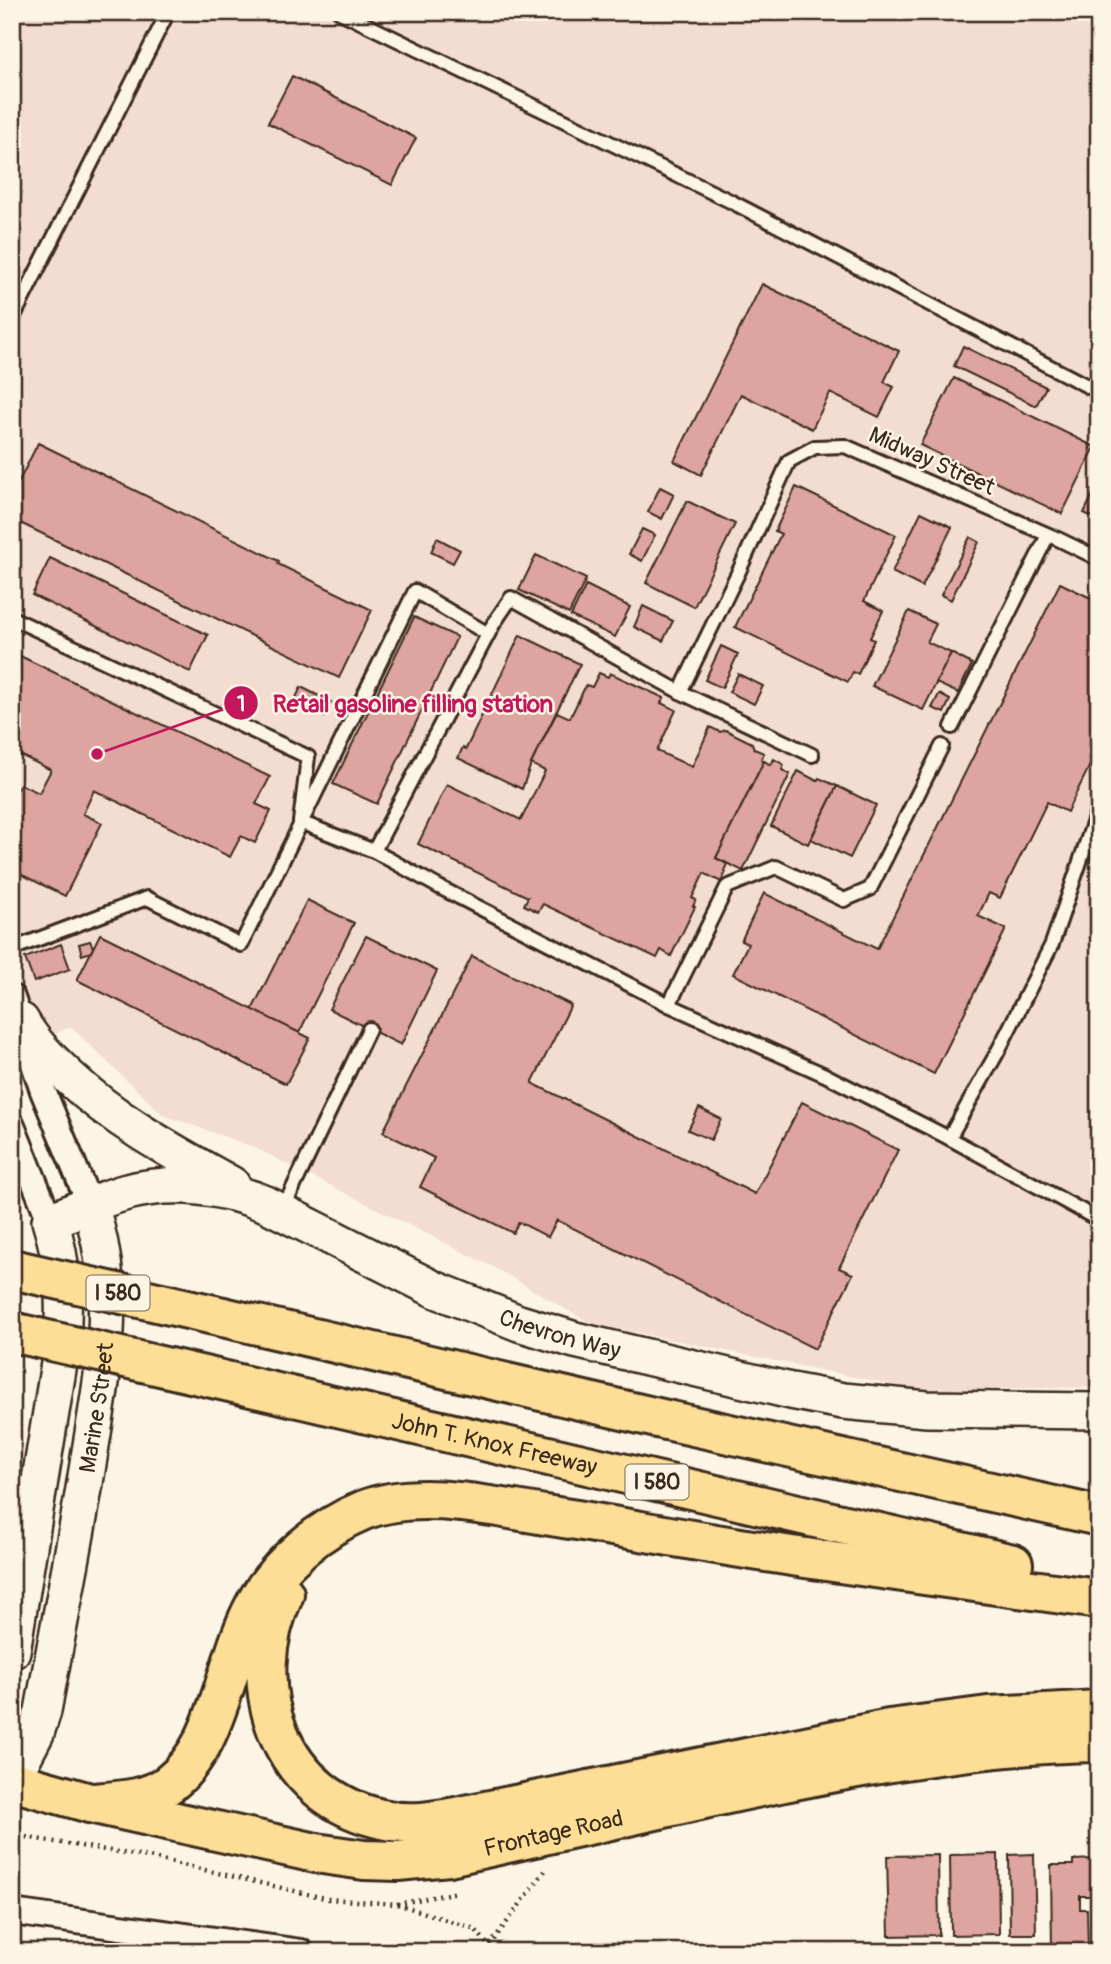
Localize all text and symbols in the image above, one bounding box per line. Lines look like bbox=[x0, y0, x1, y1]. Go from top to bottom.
street label: Midway Street bbox=[864, 420, 1000, 502]
callout: Retail gasoline filling station bbox=[224, 681, 567, 726]
text: Retail gasoline filling station bbox=[273, 690, 553, 719]
text: 1 bbox=[237, 691, 245, 718]
road number: I 580 bbox=[86, 1276, 150, 1310]
street label: Chevron Way bbox=[495, 1302, 624, 1365]
street label: Marine Street bbox=[72, 1341, 120, 1475]
street label: John T. Knox Freeway bbox=[389, 1406, 600, 1481]
road number: I 580 bbox=[626, 1464, 688, 1500]
street label: Frontage Road bbox=[481, 1803, 626, 1862]

